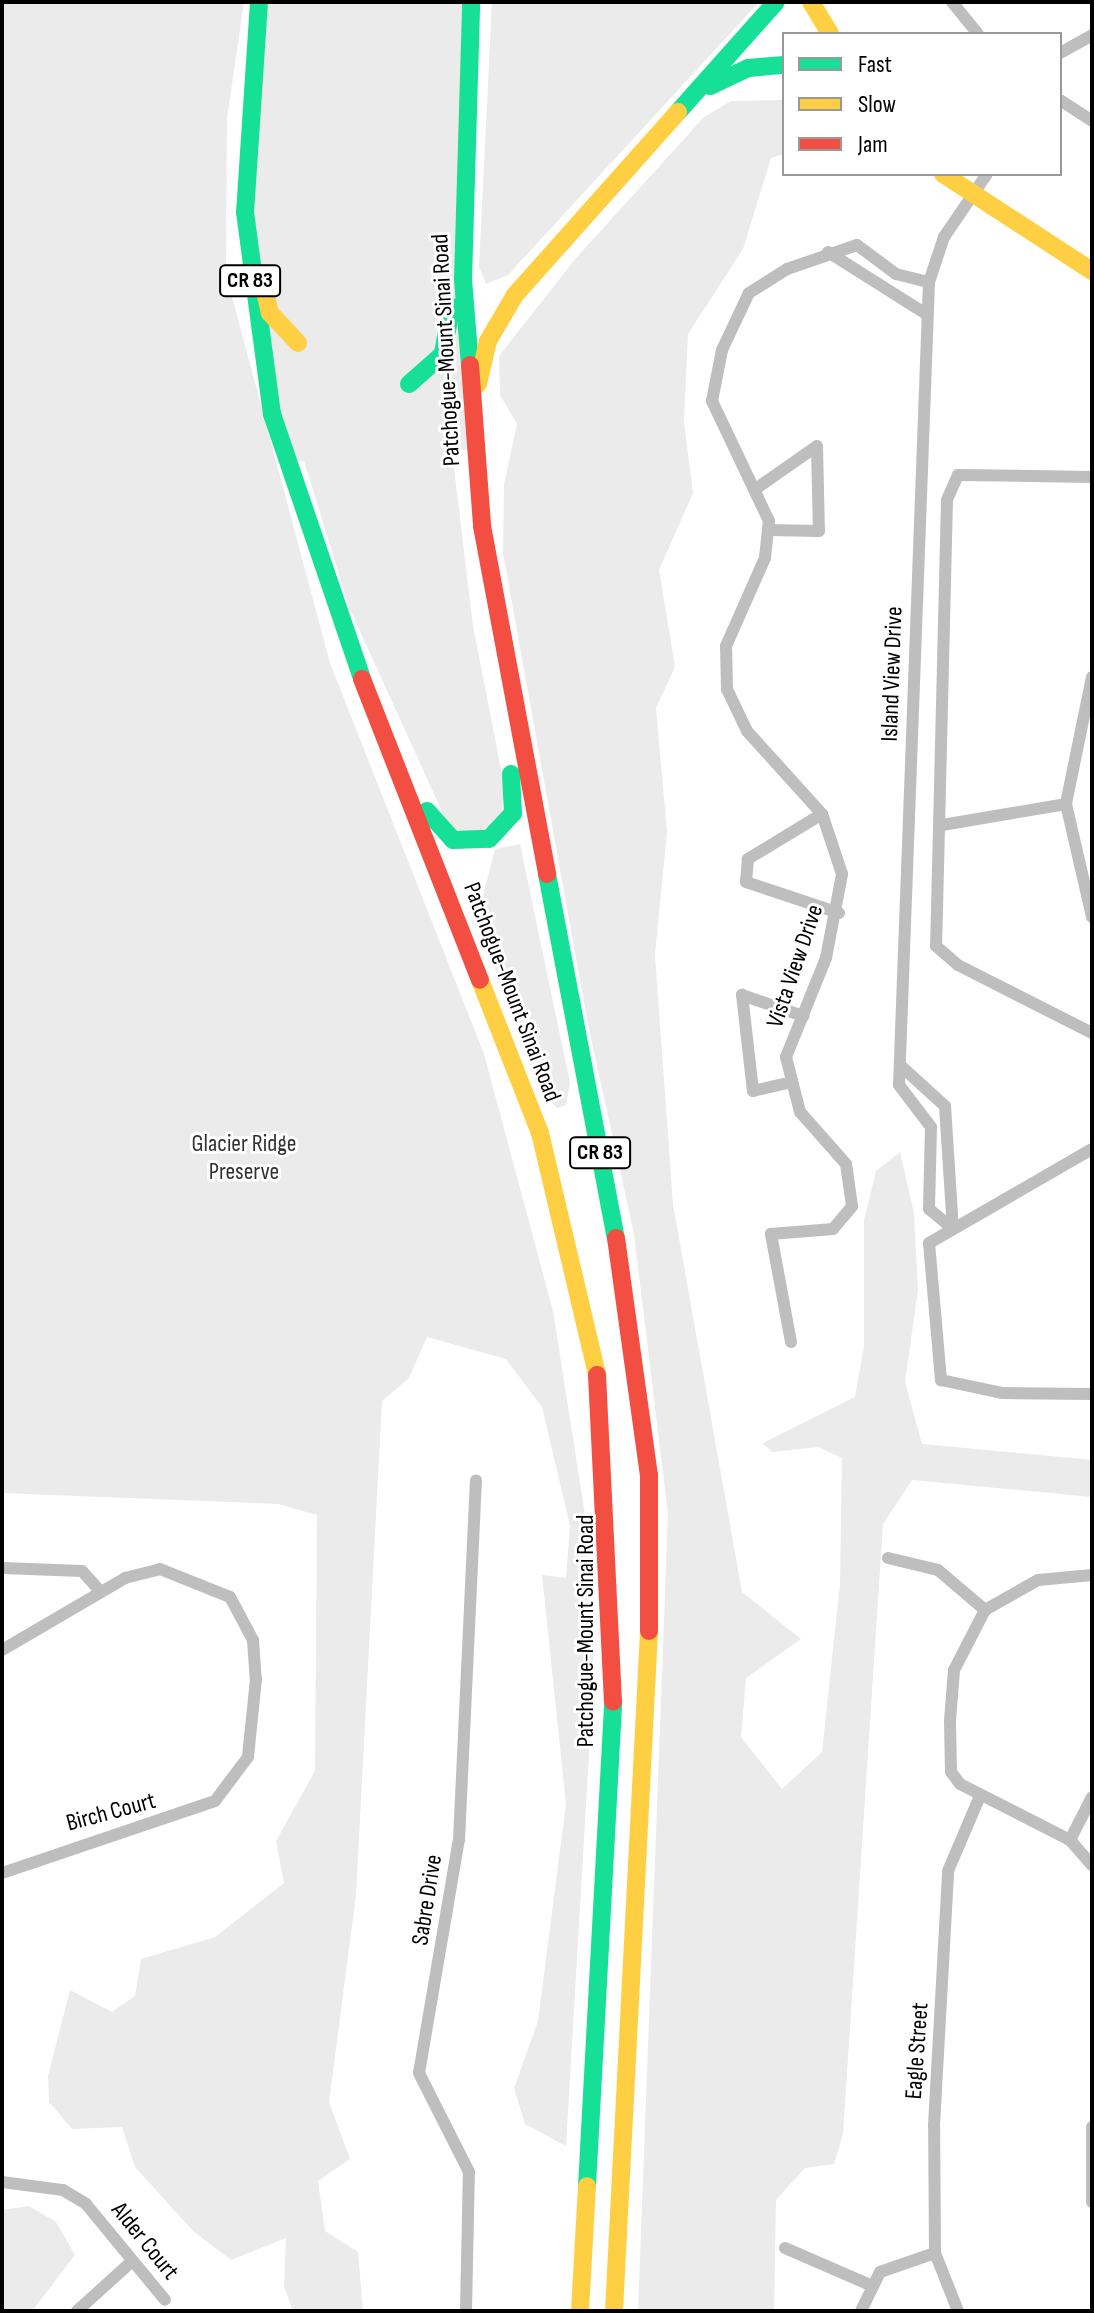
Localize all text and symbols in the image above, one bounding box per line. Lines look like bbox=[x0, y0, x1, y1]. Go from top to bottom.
legend bbox=[782, 32, 1062, 176]
text: Fast bbox=[858, 50, 892, 79]
text: Slow bbox=[858, 90, 896, 119]
text: Jam bbox=[858, 130, 888, 159]
street label: Patchogue-Mount Sinai Road bbox=[426, 233, 466, 467]
road number: CR 83 bbox=[218, 263, 282, 299]
street label: Island View Drive bbox=[875, 606, 909, 742]
street label: Patchogue-Mount Sinai Road bbox=[457, 878, 567, 1106]
street label: Vista View Drive bbox=[761, 901, 829, 1031]
park label: Glacier Ridge Preserve bbox=[192, 1130, 296, 1186]
road number: CR 83 bbox=[568, 1135, 632, 1171]
street label: Patchogue-Mount Sinai Road bbox=[572, 1515, 600, 1747]
street label: Birch Court bbox=[63, 1786, 159, 1838]
street label: Sabre Drive bbox=[406, 1853, 448, 1947]
street label: Eagle Street bbox=[899, 2002, 935, 2100]
street label: Alder Court bbox=[105, 2196, 185, 2286]

